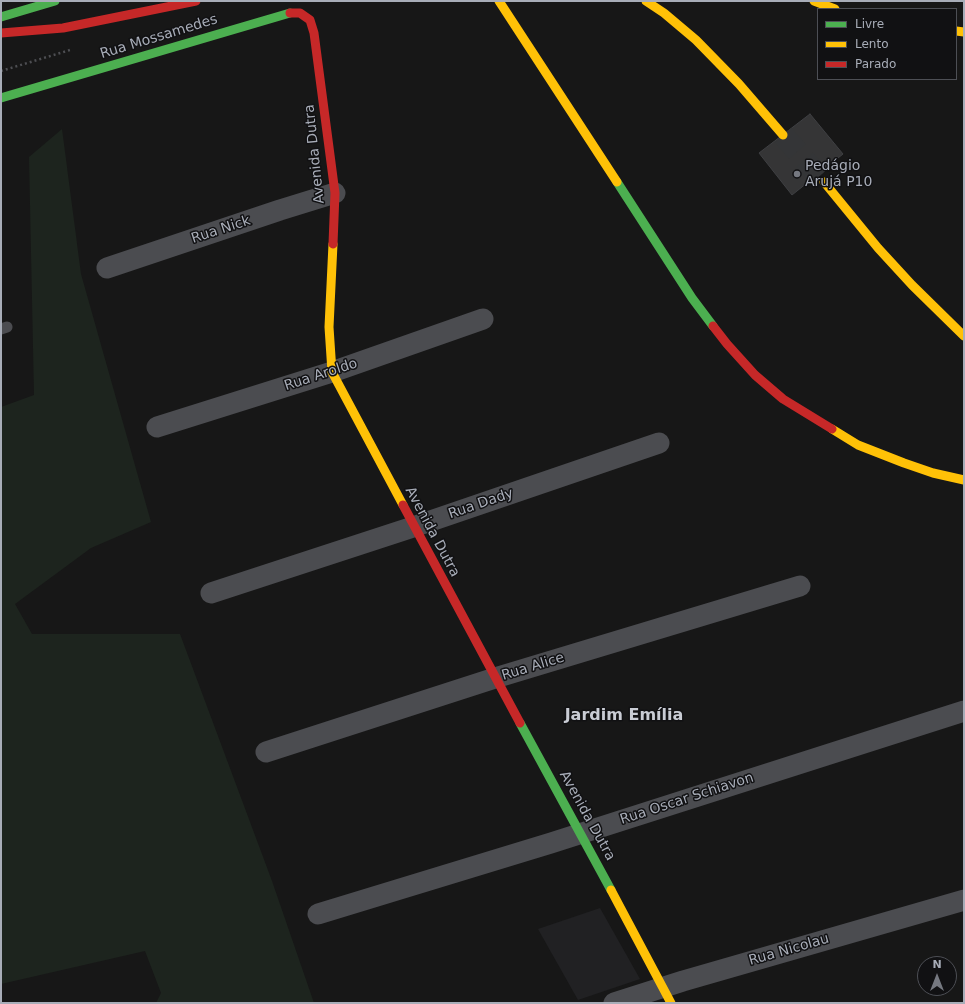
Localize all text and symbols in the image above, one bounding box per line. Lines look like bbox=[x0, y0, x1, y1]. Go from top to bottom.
legend bbox=[817, 8, 957, 80]
street label: Rua Mossamedes bbox=[98, 11, 220, 63]
text: Livre bbox=[855, 17, 884, 31]
text: Lento bbox=[855, 37, 889, 51]
text: Parado bbox=[855, 57, 896, 71]
street label: Avenida Dutra bbox=[301, 103, 329, 205]
place label: Pedágio Arujá P10 bbox=[805, 158, 872, 190]
marker: Pedágio Arujá P10 bbox=[792, 169, 802, 179]
street label: Rua Nick bbox=[189, 213, 253, 247]
street label: Rua Aroldo bbox=[282, 355, 360, 395]
street label: Avenida Dutra bbox=[401, 484, 463, 580]
street label: Rua Dady bbox=[446, 485, 516, 523]
street label: Rua Alice bbox=[500, 650, 566, 684]
district label: Jardim Emília bbox=[565, 706, 683, 726]
street label: Avenida Dutra bbox=[555, 768, 619, 864]
street label: Rua Oscar Schiavon bbox=[618, 769, 756, 829]
street label: Rua Nicolau bbox=[747, 930, 831, 970]
north arrow bbox=[917, 956, 957, 996]
text: N bbox=[932, 958, 942, 971]

